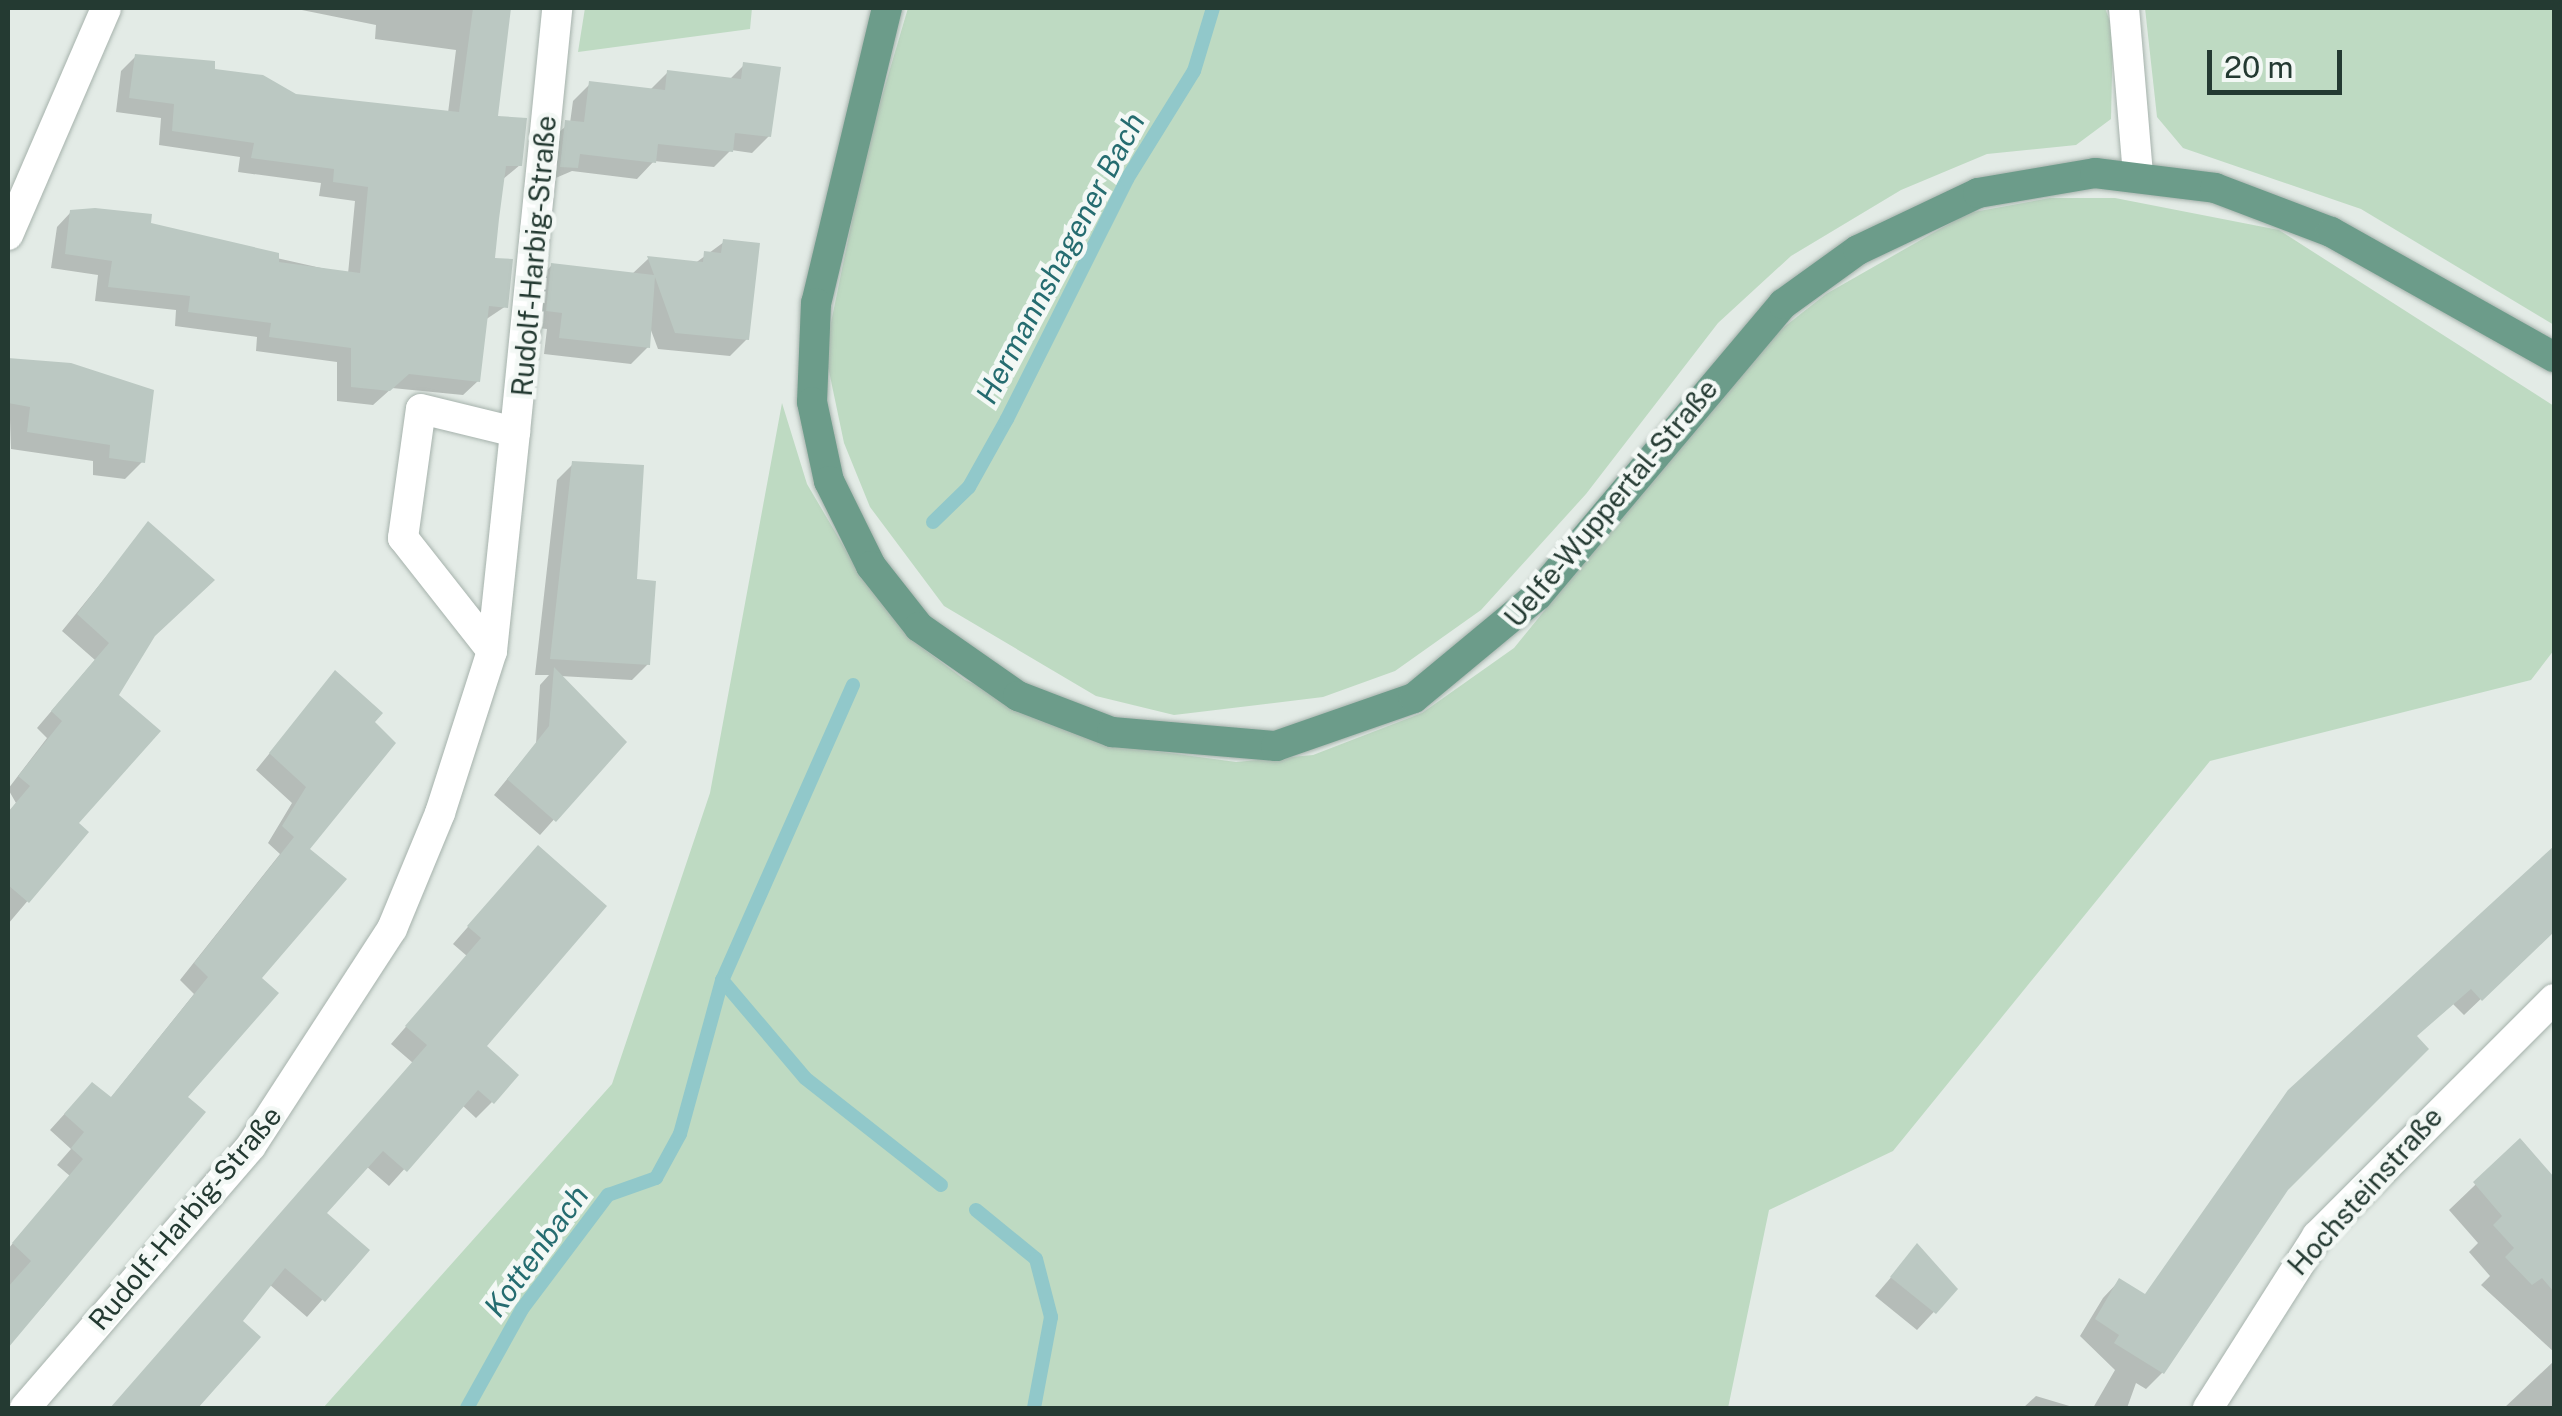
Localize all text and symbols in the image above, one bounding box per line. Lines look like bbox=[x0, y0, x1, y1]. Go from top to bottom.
scale bar bbox=[2212, 30, 2347, 92]
text: 20 m bbox=[2224, 49, 2293, 85]
water label: Hermannshagener Bach bbox=[968, 106, 1152, 410]
street label: Rudolf-Harbig-Straße bbox=[505, 114, 563, 398]
street label: Uelfe-Wuppertal-Straße bbox=[1497, 372, 1725, 634]
street label: Rudolf-Harbig-Straße bbox=[82, 1099, 288, 1337]
street label: Hochsteinstraße bbox=[2281, 1100, 2449, 1282]
water label: Kottenbach bbox=[476, 1178, 596, 1324]

